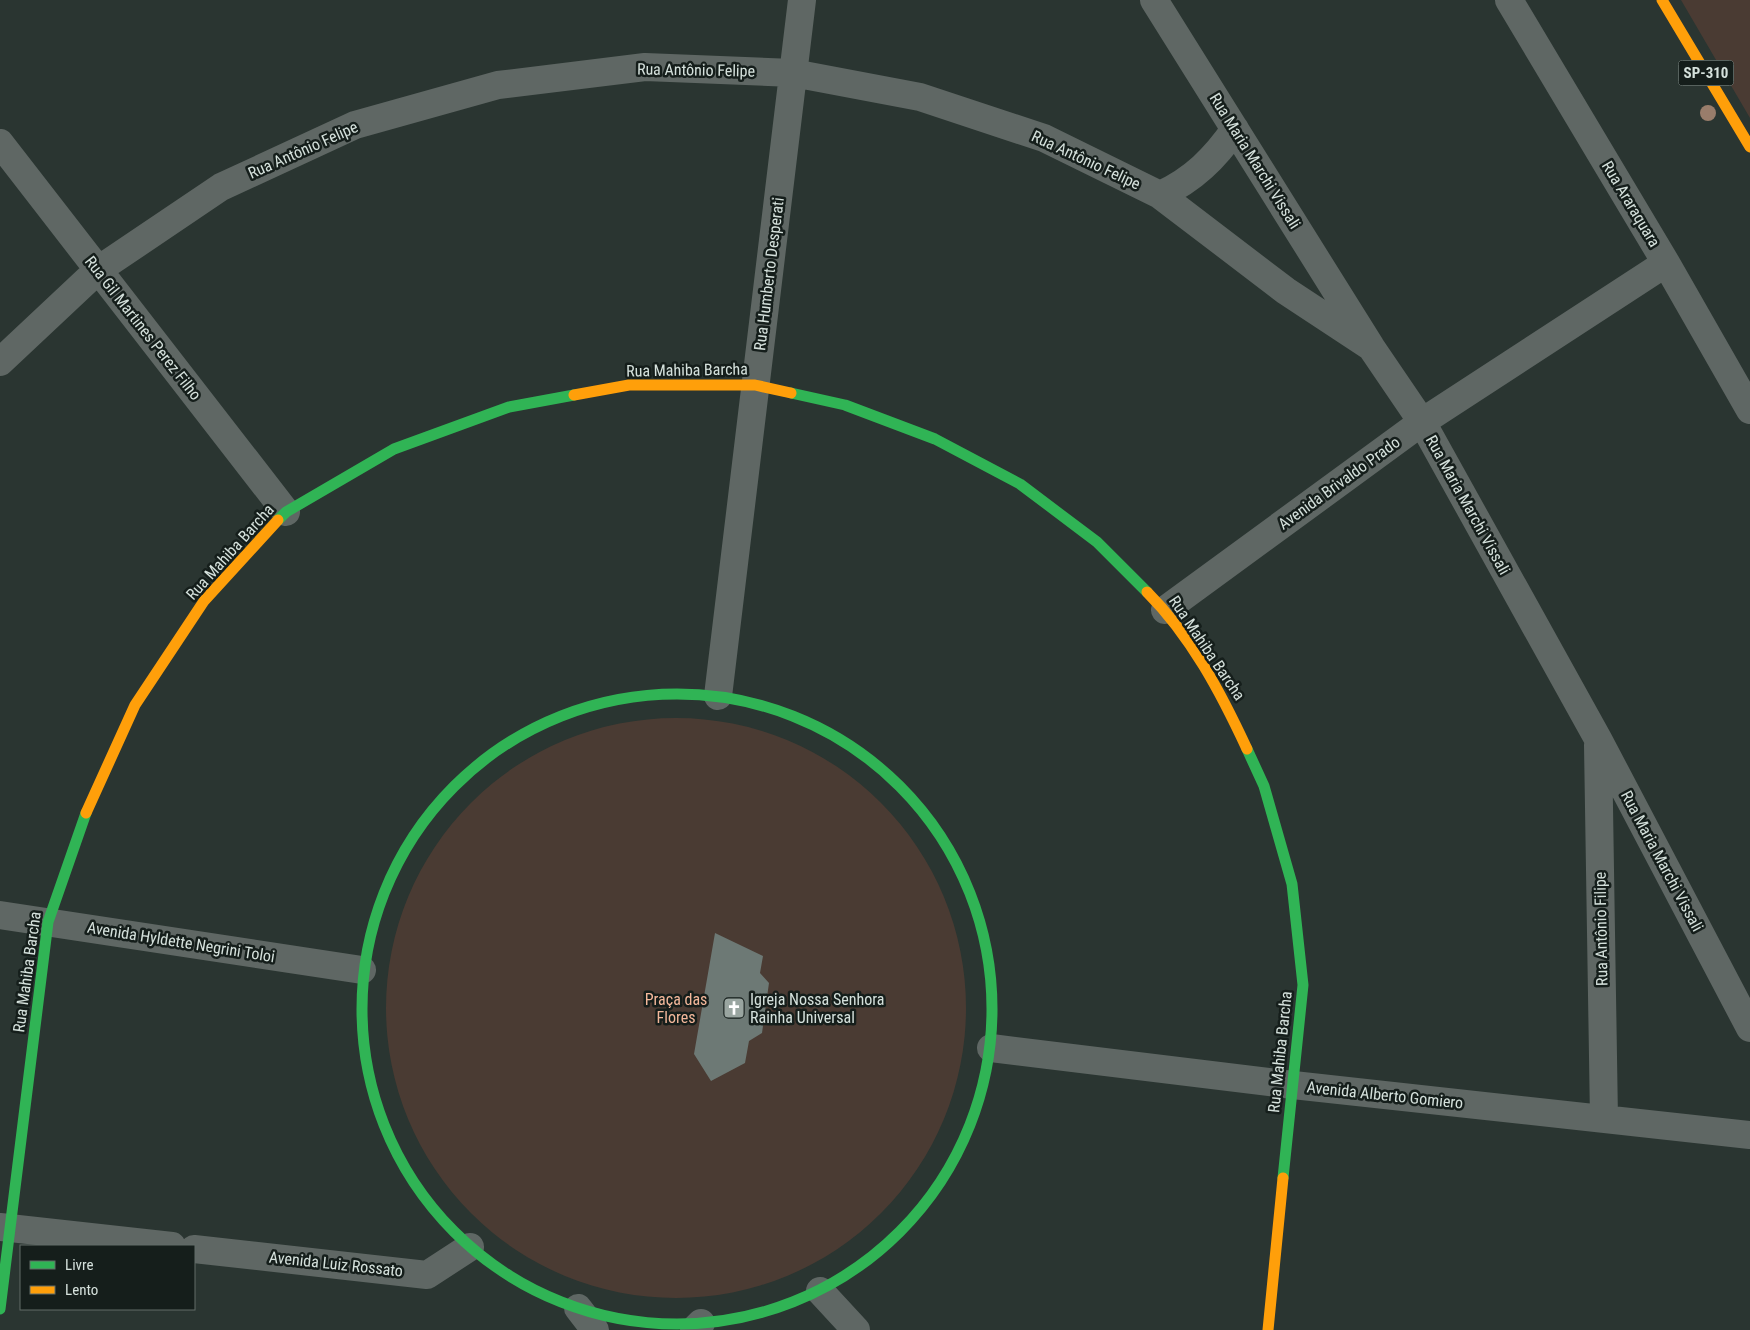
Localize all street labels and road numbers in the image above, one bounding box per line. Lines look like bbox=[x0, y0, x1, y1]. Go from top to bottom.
street label: Rua Antônio Felipe bbox=[637, 59, 755, 81]
road number: SP-310 bbox=[1678, 60, 1734, 86]
street label: Rua Maria Marchi Vissali bbox=[1206, 90, 1304, 232]
street label: Rua Antônio Felipe bbox=[245, 117, 361, 183]
street label: Rua Antônio Felipe bbox=[1028, 126, 1144, 194]
street label: Rua Araraquara bbox=[1598, 158, 1664, 250]
street label: Rua Humberto Desperati bbox=[750, 196, 788, 352]
street label: Rua Gil Martines Perez Filho bbox=[81, 252, 205, 404]
street label: Rua Mahiba Barcha bbox=[626, 359, 748, 381]
street label: Avenida Brivaldo Prado bbox=[1274, 432, 1404, 534]
street label: Rua Maria Marchi Vissali bbox=[1422, 432, 1514, 578]
street label: Rua Mahiba Barcha bbox=[182, 500, 278, 604]
street label: Rua Mahiba Barcha bbox=[1165, 592, 1249, 704]
street label: Rua Maria Marchi Vissali bbox=[1617, 788, 1707, 934]
street label: Rua Antônio Filipe bbox=[1591, 872, 1611, 986]
street label: Rua Mahiba Barcha bbox=[9, 910, 45, 1034]
street label: Avenida Hyldette Negrini Toloi bbox=[86, 918, 276, 966]
street label: Rua Mahiba Barcha bbox=[1264, 990, 1296, 1114]
street label: Avenida Alberto Gomiero bbox=[1306, 1077, 1464, 1113]
street label: Avenida Luiz Rossato bbox=[268, 1248, 404, 1280]

